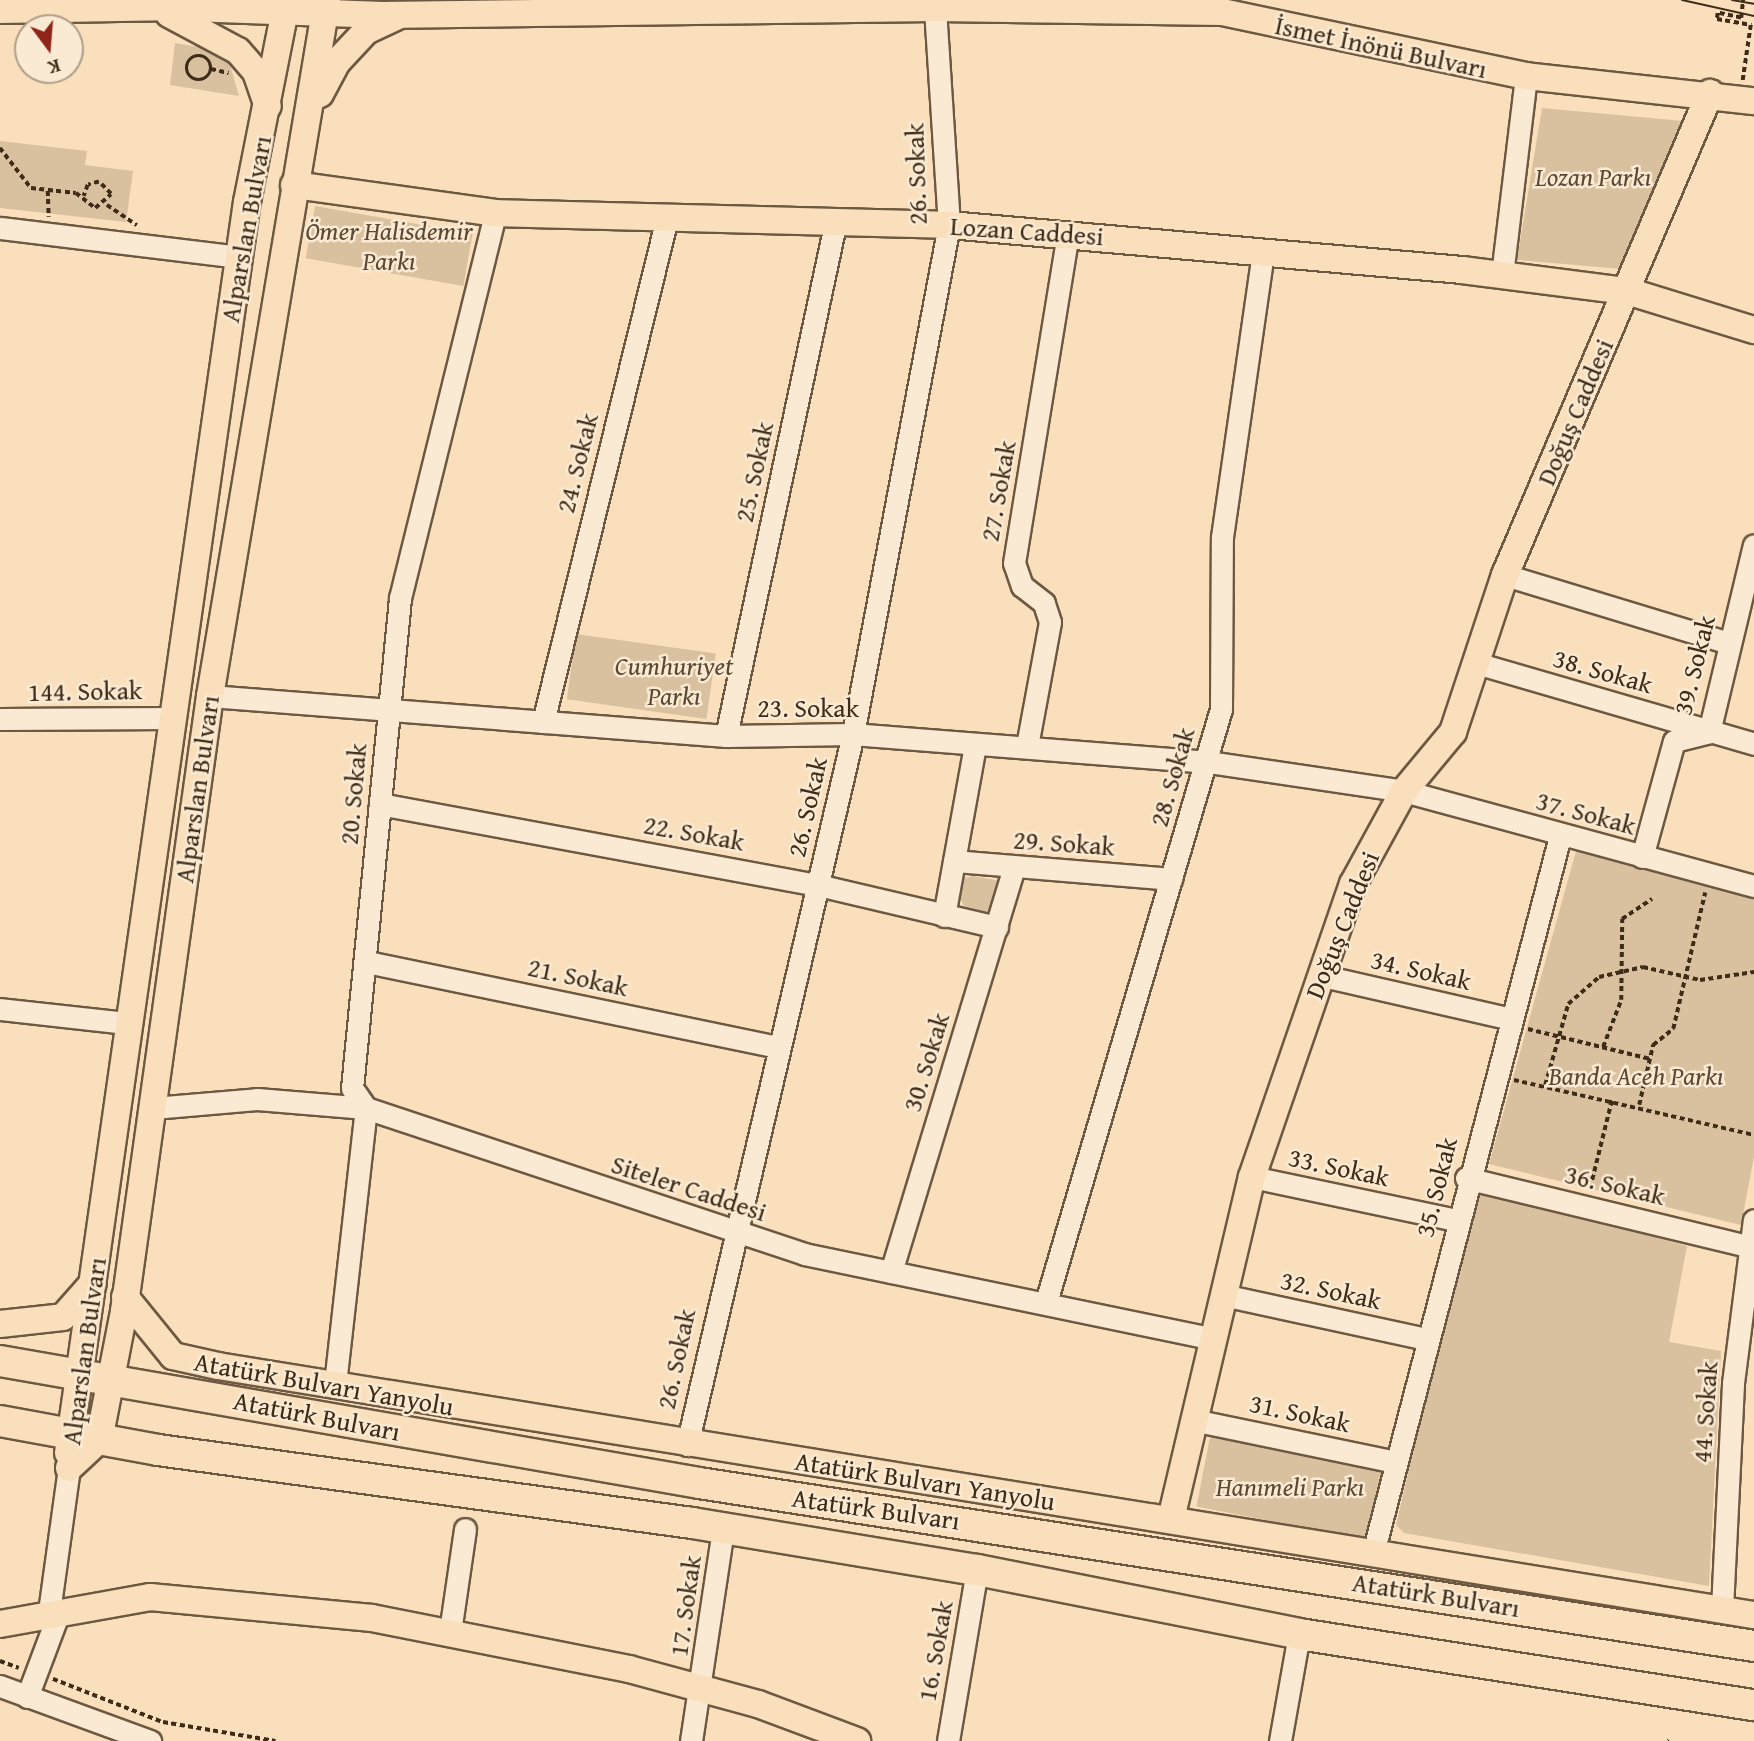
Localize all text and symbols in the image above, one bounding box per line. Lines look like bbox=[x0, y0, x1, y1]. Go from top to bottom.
street label: İsmet İnönü Bulvarı bbox=[1272, 9, 1490, 85]
north arrow bbox=[14, 14, 84, 84]
text: K bbox=[45, 52, 64, 82]
street label: 26. Sokak bbox=[899, 123, 933, 225]
street label: Alparslan Bulvarı bbox=[214, 133, 278, 325]
park label: Lozan Parkı bbox=[1535, 161, 1651, 193]
street label: Lozan Caddesi bbox=[949, 210, 1105, 252]
park label: Ömer Halisdemir Parkı bbox=[305, 215, 473, 276]
street label: Doğuş Caddesi bbox=[1530, 334, 1620, 490]
street label: 24. Sokak bbox=[550, 410, 604, 516]
street label: 25. Sokak bbox=[728, 419, 780, 525]
street label: 27. Sokak bbox=[974, 438, 1022, 544]
street label: 39. Sokak bbox=[1667, 612, 1721, 718]
street label: 38. Sokak bbox=[1550, 642, 1656, 700]
park label: Cumhuriyet Parkı bbox=[615, 650, 733, 712]
street label: 144. Sokak bbox=[28, 674, 142, 708]
street label: 23. Sokak bbox=[757, 692, 859, 724]
street label: Alparslan Bulvarı bbox=[168, 693, 226, 885]
street label: 28. Sokak bbox=[1143, 724, 1201, 830]
street label: 20. Sokak bbox=[333, 742, 373, 846]
street label: 26. Sokak bbox=[780, 754, 834, 860]
street label: 37. Sokak bbox=[1533, 785, 1639, 841]
street label: 22. Sokak bbox=[641, 809, 747, 857]
street label: 29. Sokak bbox=[1012, 824, 1116, 862]
street label: Doğuş Caddesi bbox=[1298, 847, 1386, 1003]
street label: 34. Sokak bbox=[1368, 943, 1474, 997]
street label: 21. Sokak bbox=[525, 951, 631, 1003]
street label: 30. Sokak bbox=[896, 1009, 956, 1115]
park label: Banda Aceh Parkı bbox=[1549, 1060, 1723, 1092]
street label: 35. Sokak bbox=[1409, 1134, 1463, 1240]
street label: 33. Sokak bbox=[1286, 1141, 1392, 1193]
street label: Siteler Caddesi bbox=[607, 1148, 771, 1228]
street label: 36. Sokak bbox=[1562, 1158, 1668, 1212]
street label: Alparslan Bulvarı bbox=[55, 1255, 113, 1447]
street label: 32. Sokak bbox=[1278, 1264, 1384, 1316]
street label: 26. Sokak bbox=[650, 1306, 702, 1412]
street label: Atatürk Bulvarı Yanyolu bbox=[192, 1346, 456, 1422]
street label: 44. Sokak bbox=[1686, 1360, 1724, 1464]
street label: Atatürk Bulvarı bbox=[231, 1385, 403, 1447]
street label: 31. Sokak bbox=[1247, 1387, 1353, 1439]
street label: Atatürk Bulvarı Yanyolu bbox=[793, 1445, 1057, 1517]
park label: Hanımeli Parkı bbox=[1216, 1471, 1364, 1503]
street label: Atatürk Bulvarı bbox=[790, 1482, 962, 1536]
street label: 17. Sokak bbox=[662, 1553, 708, 1659]
street label: Atatürk Bulvarı bbox=[1350, 1566, 1522, 1624]
street label: 16. Sokak bbox=[911, 1598, 959, 1704]

